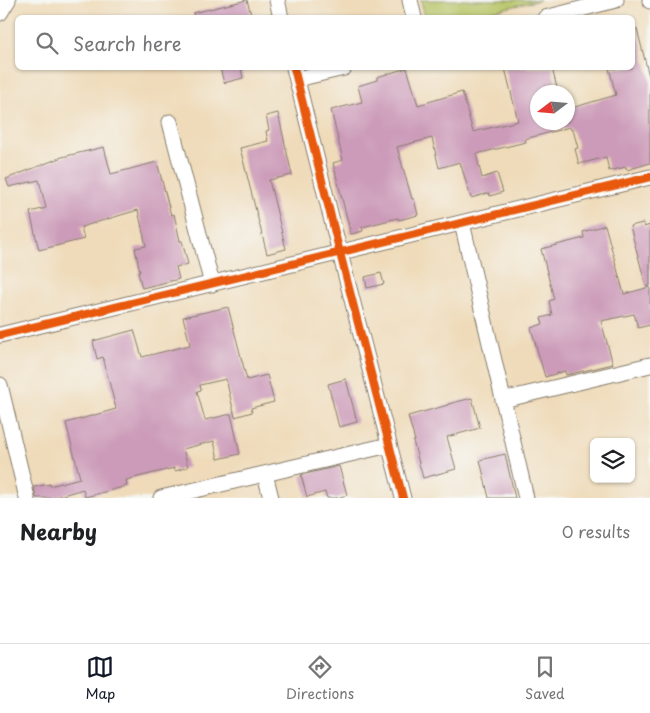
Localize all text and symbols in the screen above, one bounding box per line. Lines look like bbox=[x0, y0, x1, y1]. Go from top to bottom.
search box bbox=[15, 15, 635, 70]
icon: search bbox=[33, 29, 61, 57]
text: Search here bbox=[73, 29, 182, 57]
north arrow bbox=[530, 85, 575, 130]
map controls bbox=[590, 438, 635, 483]
button: layers bbox=[590, 438, 635, 483]
text: Nearby bbox=[20, 515, 97, 547]
text: 0 results bbox=[562, 519, 630, 543]
tab: Map bbox=[85, 653, 115, 704]
tab: Directions bbox=[286, 653, 354, 704]
tab: Saved bbox=[525, 653, 565, 704]

